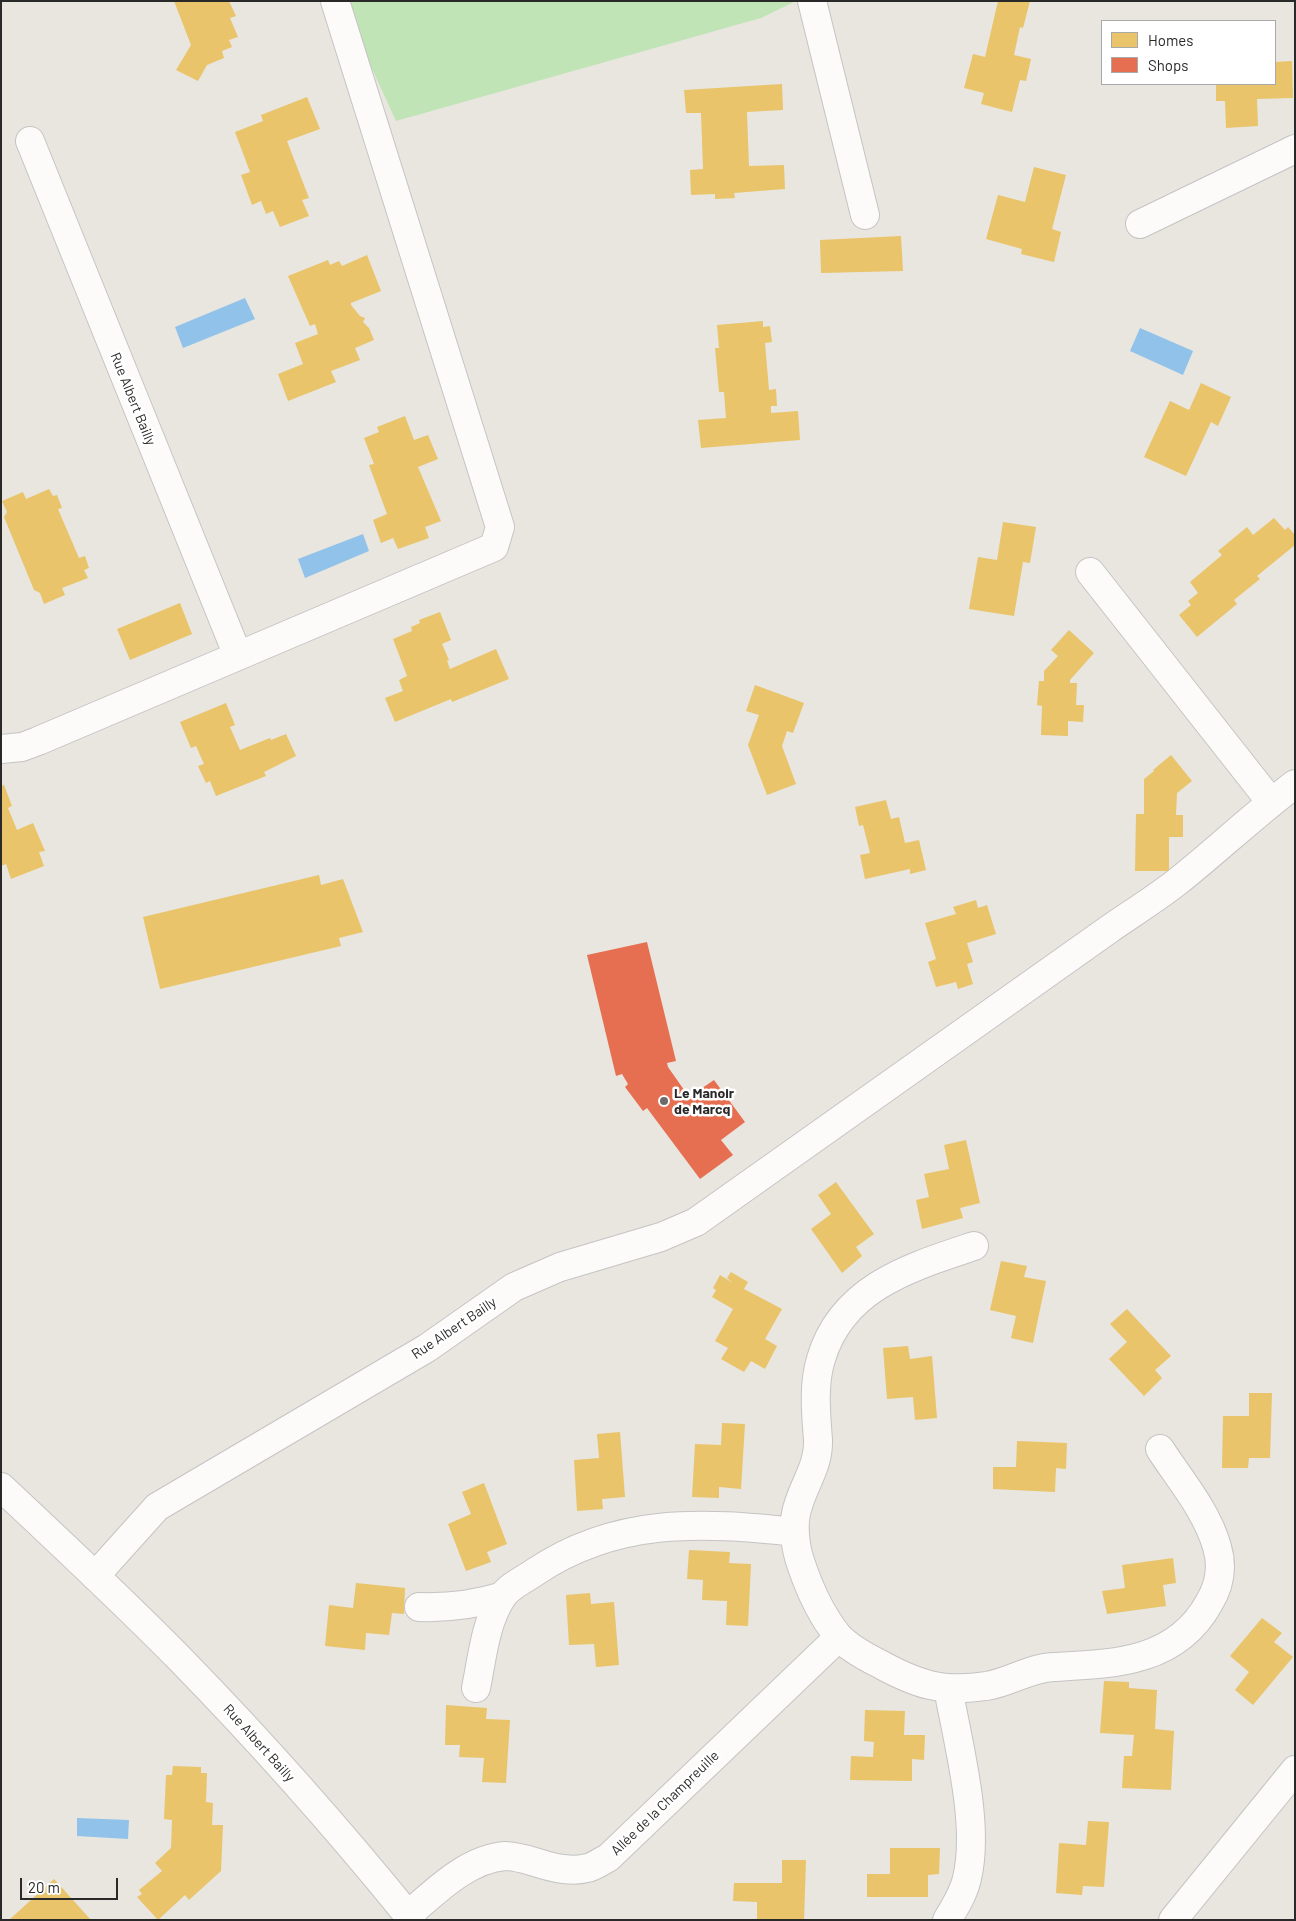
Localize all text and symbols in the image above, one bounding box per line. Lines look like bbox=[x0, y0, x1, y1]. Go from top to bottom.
legend bbox=[1101, 20, 1276, 85]
text: Homes bbox=[1148, 31, 1193, 49]
text: Shops bbox=[1148, 56, 1188, 74]
street label: Rue Albert Bailly bbox=[107, 350, 159, 448]
place label: Le Manoir de Marcq bbox=[674, 1085, 734, 1118]
marker: Le Manoir de Marcq bbox=[658, 1095, 670, 1107]
street label: Rue Albert Bailly bbox=[408, 1293, 500, 1363]
street label: Rue Albert Bailly bbox=[220, 1701, 298, 1785]
street label: Allée de la Champreuille bbox=[607, 1747, 723, 1859]
scale bar bbox=[22, 1868, 120, 1900]
text: 20 m bbox=[28, 1878, 60, 1896]

